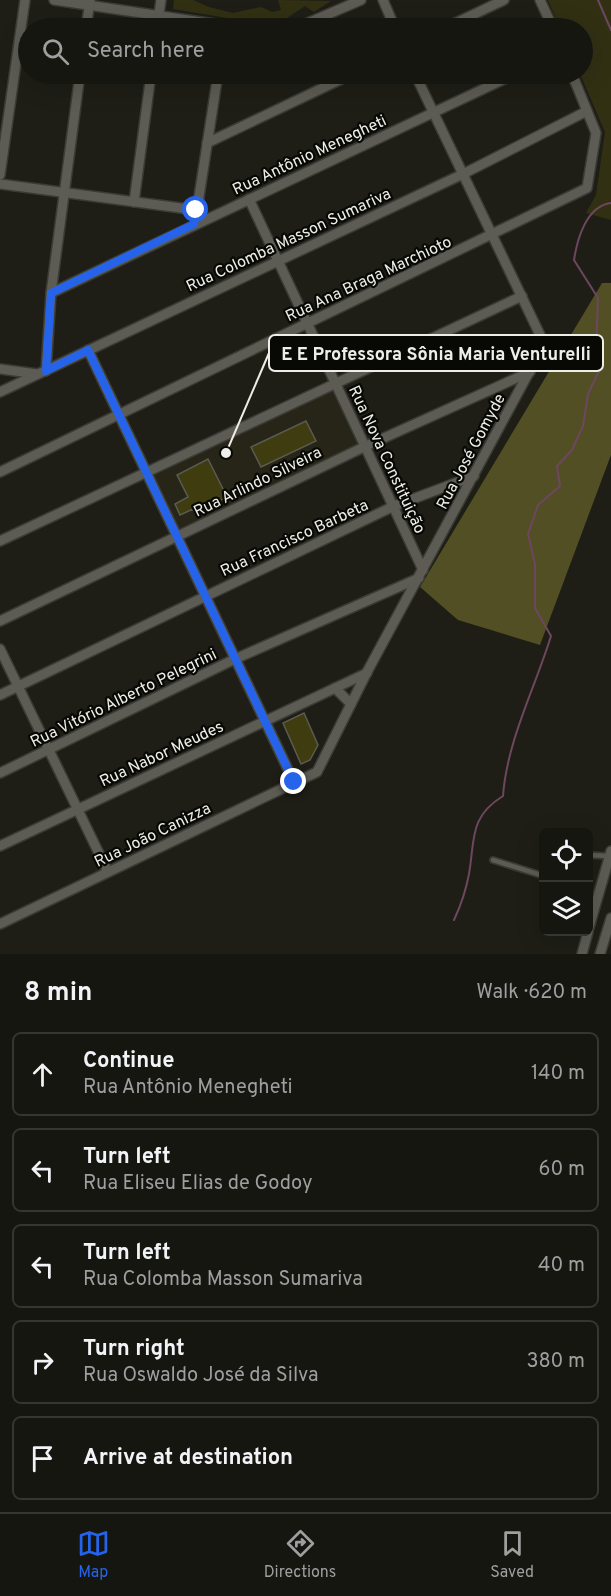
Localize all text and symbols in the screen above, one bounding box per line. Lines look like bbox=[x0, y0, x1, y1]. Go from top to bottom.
search box bbox=[18, 18, 593, 84]
icon: search bbox=[39, 35, 72, 68]
text: Search here bbox=[87, 38, 205, 65]
street label: Rua Antônio Menegheti bbox=[230, 111, 390, 200]
street label: Rua Colomba Masson Sumariva bbox=[183, 184, 394, 297]
route start bbox=[182, 196, 208, 222]
street label: Rua Ana Braga Marchioto bbox=[283, 232, 455, 327]
callout: E E Professora Sônia Maria Venturelli bbox=[269, 335, 603, 371]
text: E E Professora Sônia Maria Venturelli bbox=[281, 344, 591, 367]
street label: Rua Nova Constituição bbox=[343, 383, 429, 537]
street label: Rua José Gomyde bbox=[433, 391, 511, 513]
street label: Rua Arlindo Silveira bbox=[190, 443, 325, 523]
street label: Rua Francisco Barbeta bbox=[218, 496, 372, 582]
street label: Rua Vitório Alberto Pelegrini bbox=[27, 645, 220, 753]
street label: Rua Nabor Meudes bbox=[97, 717, 227, 792]
route end bbox=[280, 768, 306, 794]
street label: Rua João Canizza bbox=[91, 799, 214, 873]
map controls bbox=[539, 828, 593, 936]
button: locate bbox=[539, 828, 593, 882]
button: layers bbox=[539, 882, 593, 936]
text: 8 min bbox=[24, 977, 92, 1010]
text: Walk · 620 m bbox=[476, 980, 587, 1006]
text: Continue bbox=[83, 1048, 174, 1075]
icon: ahead bbox=[26, 1058, 59, 1091]
text: 140 m bbox=[531, 1061, 585, 1087]
text: Rua Antônio Menegheti bbox=[83, 1075, 293, 1101]
text: Turn left bbox=[83, 1144, 171, 1171]
icon: left bbox=[26, 1154, 59, 1187]
text: 60 m bbox=[539, 1157, 585, 1183]
text: Rua Eliseu Elias de Godoy bbox=[83, 1171, 313, 1197]
text: Turn left bbox=[83, 1240, 171, 1267]
icon: left bbox=[26, 1250, 59, 1283]
text: 40 m bbox=[538, 1253, 585, 1279]
text: Rua Colomba Masson Sumariva bbox=[83, 1267, 363, 1293]
text: Turn right bbox=[83, 1336, 185, 1363]
icon: right bbox=[26, 1346, 59, 1379]
text: 380 m bbox=[526, 1349, 585, 1375]
text: Rua Oswaldo José da Silva bbox=[83, 1363, 318, 1389]
icon: arrive bbox=[26, 1442, 59, 1475]
text: Arrive at destination bbox=[83, 1445, 293, 1472]
tab: Map bbox=[77, 1527, 110, 1583]
tab: Directions bbox=[264, 1527, 336, 1583]
tab: Saved bbox=[490, 1527, 534, 1583]

